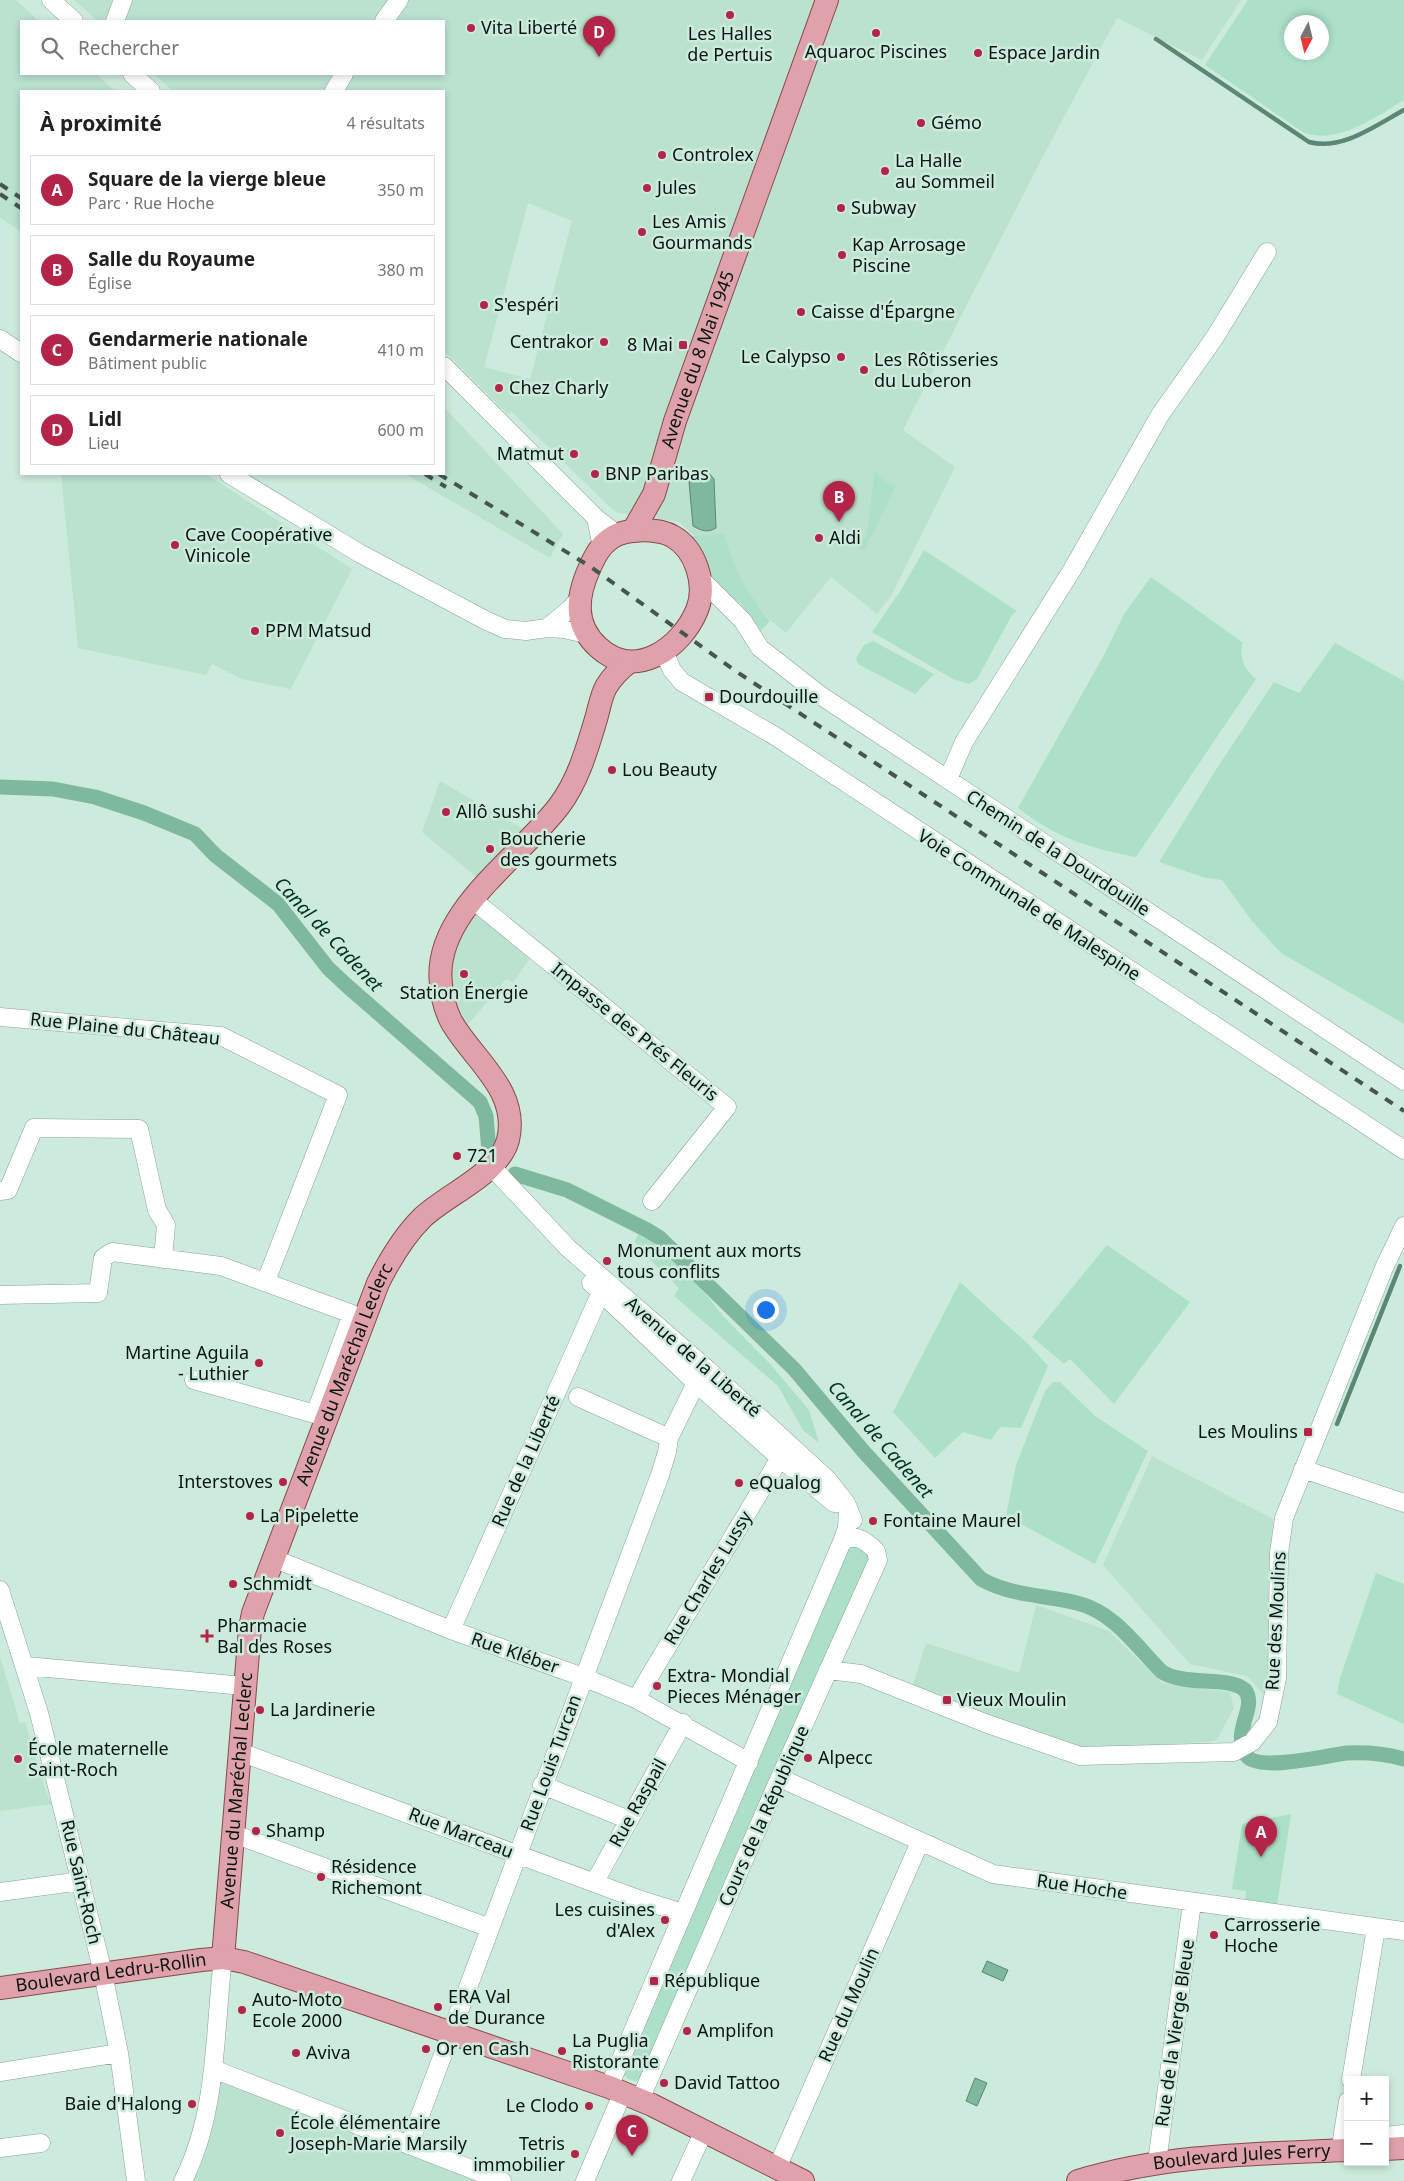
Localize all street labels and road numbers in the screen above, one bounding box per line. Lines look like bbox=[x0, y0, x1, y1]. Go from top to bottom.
street label: Avenue du 8 Mai 1945 bbox=[655, 267, 739, 451]
street label: Chemin de la Dourdouille bbox=[962, 784, 1155, 921]
street label: Voie Communale de Malespine bbox=[913, 823, 1146, 985]
street label: Impasse des Prés Fleuris bbox=[547, 956, 724, 1106]
street label: Rue Plaine du Château bbox=[29, 1006, 221, 1050]
street label: Avenue du Maréchal Leclerc bbox=[290, 1258, 398, 1488]
street label: Avenue de la Liberté bbox=[621, 1291, 767, 1422]
street label: Rue de la Liberté bbox=[485, 1391, 565, 1530]
street label: Rue Charles Lussy bbox=[658, 1505, 757, 1649]
street label: Rue des Moulins bbox=[1259, 1551, 1291, 1691]
street label: Rue Kléber bbox=[468, 1626, 563, 1679]
street label: Avenue du Maréchal Leclerc bbox=[214, 1671, 257, 1909]
street label: Rue Louis Turcan bbox=[514, 1691, 586, 1834]
street label: Cours de la République bbox=[712, 1721, 814, 1910]
street label: Rue Raspail bbox=[603, 1754, 671, 1851]
street label: Rue Marceau bbox=[405, 1801, 517, 1863]
street label: Rue Saint-Roch bbox=[56, 1817, 108, 1946]
street label: Rue Hoche bbox=[1035, 1868, 1129, 1904]
street label: Rue de la Vierge Bleue bbox=[1149, 1938, 1199, 2128]
street label: Rue du Moulin bbox=[812, 1944, 884, 2066]
street label: Boulevard Ledru-Rollin bbox=[14, 1946, 208, 1997]
street label: Boulevard Jules Ferry bbox=[1151, 2138, 1332, 2175]

